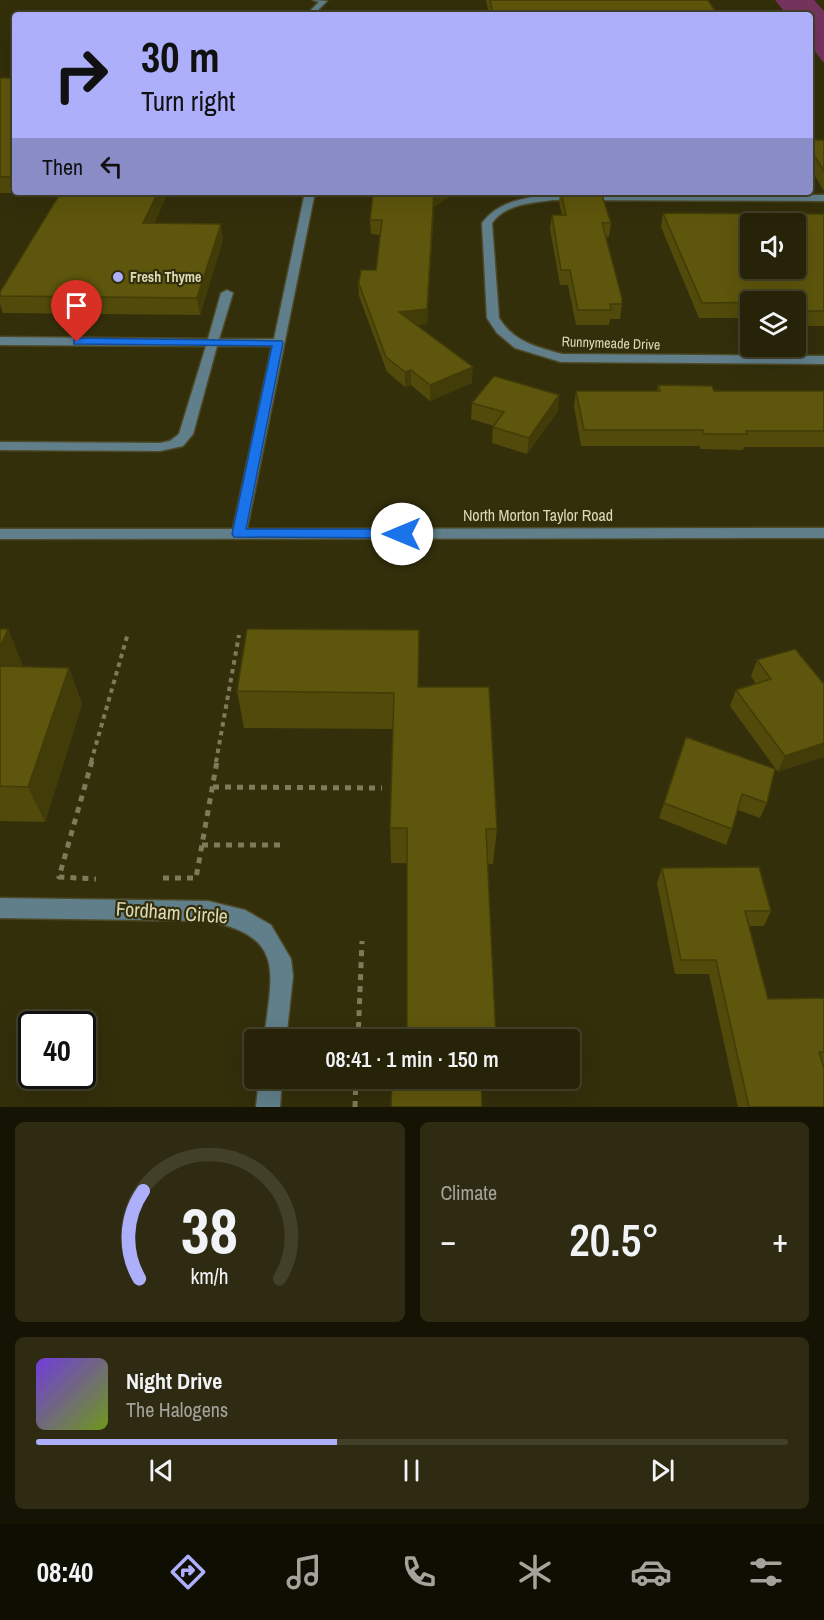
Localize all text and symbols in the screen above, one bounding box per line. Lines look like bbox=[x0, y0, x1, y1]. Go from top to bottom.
text: 30 m bbox=[141, 29, 220, 85]
icon: right bbox=[42, 36, 120, 114]
text: Turn right bbox=[141, 83, 235, 119]
icon: left bbox=[95, 150, 128, 183]
text: Then bbox=[42, 152, 83, 182]
map controls bbox=[740, 213, 806, 357]
button: sound bbox=[740, 213, 806, 279]
place label: Fresh Thyme bbox=[130, 268, 201, 286]
marker: Fresh Thyme bbox=[111, 270, 125, 284]
pin bbox=[51, 280, 102, 342]
icon: arrive bbox=[60, 289, 93, 322]
button: layers bbox=[740, 291, 806, 357]
street label: Runnymeade Drive bbox=[561, 332, 661, 354]
position arrow bbox=[370, 502, 434, 566]
street label: North Morton Taylor Road bbox=[463, 504, 613, 526]
street label: Fordham Circle bbox=[115, 895, 229, 929]
speed limit sign: 40 bbox=[18, 1011, 96, 1089]
text: 08:41 · 1 min · 150 m bbox=[325, 1044, 499, 1074]
text: Climate bbox=[441, 1179, 497, 1206]
text: 38 bbox=[181, 1188, 238, 1272]
text: 20.5° bbox=[569, 1209, 659, 1270]
text: − bbox=[441, 1218, 456, 1262]
text: + bbox=[772, 1218, 788, 1262]
text: km/h bbox=[191, 1262, 229, 1291]
text: Night Drive bbox=[126, 1366, 222, 1396]
text: The Halogens bbox=[126, 1396, 228, 1423]
icon: previous bbox=[145, 1454, 178, 1487]
icon: pause bbox=[395, 1454, 428, 1487]
icon: next bbox=[646, 1454, 679, 1487]
icon: directions bbox=[167, 1551, 209, 1593]
icon: music bbox=[283, 1551, 325, 1593]
icon: phone bbox=[398, 1551, 440, 1593]
icon: climate bbox=[514, 1551, 556, 1593]
icon: car bbox=[630, 1551, 672, 1593]
icon: filters bbox=[745, 1551, 787, 1593]
text: 08:40 bbox=[37, 1554, 93, 1590]

